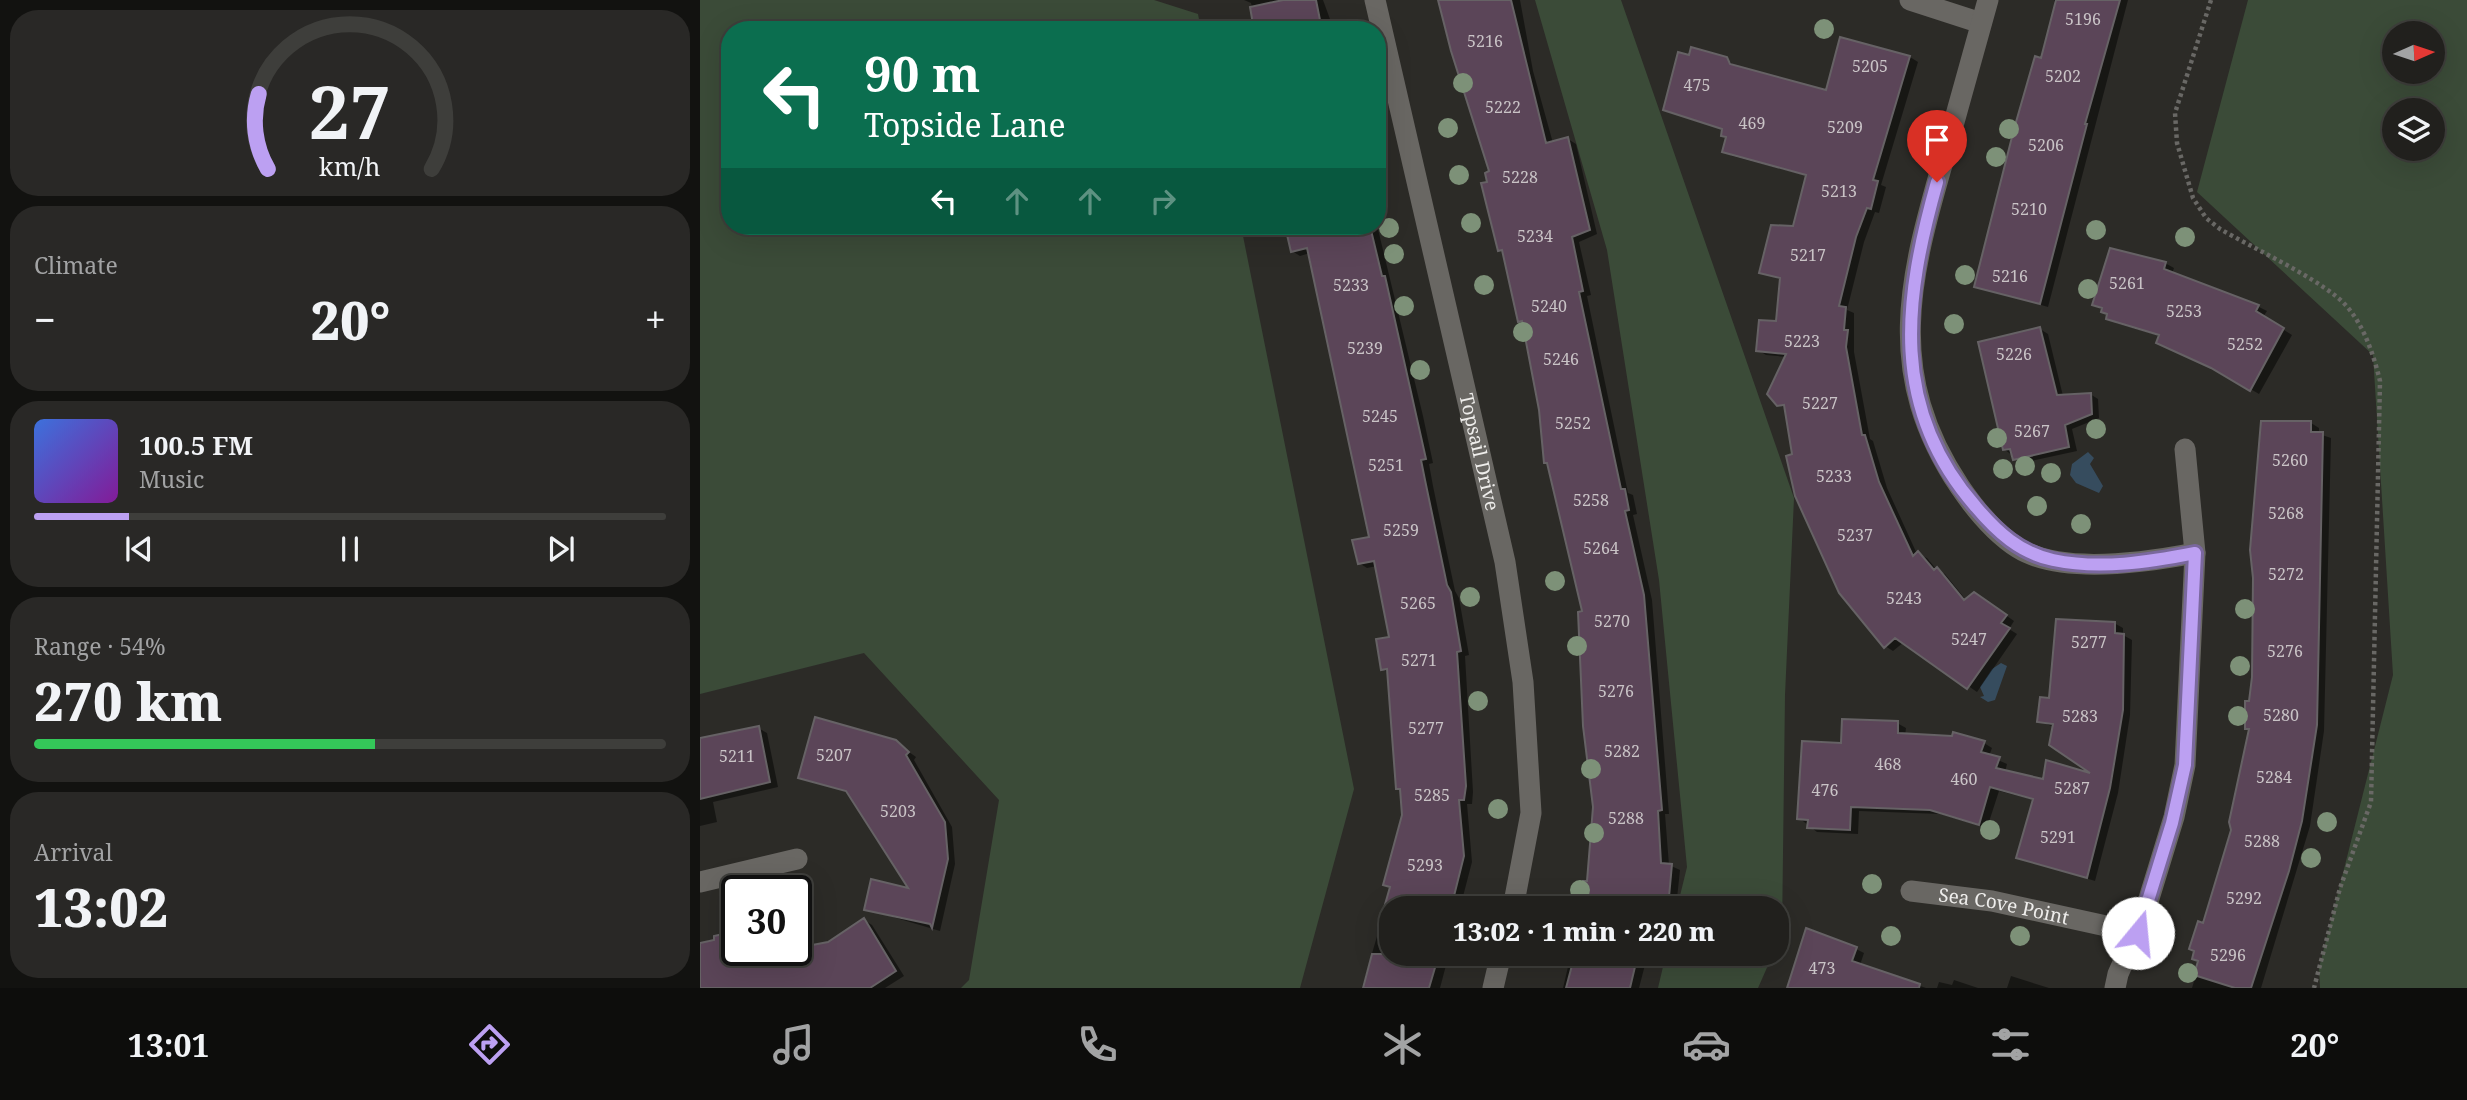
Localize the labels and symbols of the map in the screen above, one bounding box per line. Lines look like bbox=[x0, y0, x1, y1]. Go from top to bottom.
house number: 5196 bbox=[2065, 8, 2101, 30]
north arrow bbox=[2382, 21, 2445, 84]
house number: 5216 bbox=[1467, 30, 1503, 52]
house number: 5205 bbox=[1852, 55, 1888, 77]
house number: 5202 bbox=[2045, 65, 2081, 87]
house number: 475 bbox=[1684, 74, 1710, 96]
house number: 5222 bbox=[1485, 96, 1521, 118]
pin bbox=[1907, 110, 1967, 182]
house number: 469 bbox=[1739, 112, 1765, 134]
house number: 5209 bbox=[1827, 116, 1863, 138]
house number: 5206 bbox=[2028, 134, 2064, 156]
house number: 5228 bbox=[1502, 166, 1538, 188]
house number: 5213 bbox=[1821, 180, 1857, 202]
house number: 5210 bbox=[2011, 198, 2047, 220]
house number: 5234 bbox=[1517, 225, 1553, 247]
house number: 5217 bbox=[1790, 244, 1826, 266]
house number: 5216 bbox=[1992, 265, 2028, 287]
house number: 5261 bbox=[2109, 272, 2145, 294]
house number: 5233 bbox=[1333, 274, 1369, 296]
house number: 5240 bbox=[1531, 295, 1567, 317]
house number: 5253 bbox=[2166, 300, 2202, 322]
house number: 5223 bbox=[1784, 330, 1820, 352]
house number: 5252 bbox=[2227, 333, 2263, 355]
house number: 5239 bbox=[1347, 337, 1383, 359]
house number: 5226 bbox=[1996, 343, 2032, 365]
house number: 5246 bbox=[1543, 348, 1579, 370]
street label: Topsail Drive bbox=[1453, 391, 1506, 513]
house number: 5227 bbox=[1802, 392, 1838, 414]
house number: 5245 bbox=[1362, 405, 1398, 427]
house number: 5252 bbox=[1555, 412, 1591, 434]
house number: 5267 bbox=[2014, 420, 2050, 442]
house number: 5260 bbox=[2272, 449, 2308, 471]
house number: 5251 bbox=[1368, 454, 1404, 476]
house number: 5233 bbox=[1816, 465, 1852, 487]
house number: 5258 bbox=[1573, 489, 1609, 511]
house number: 5268 bbox=[2268, 502, 2304, 524]
house number: 5259 bbox=[1383, 519, 1419, 541]
house number: 5237 bbox=[1837, 524, 1873, 546]
house number: 5264 bbox=[1583, 537, 1619, 559]
house number: 5272 bbox=[2268, 563, 2304, 585]
house number: 5243 bbox=[1886, 587, 1922, 609]
house number: 5265 bbox=[1400, 592, 1436, 614]
house number: 5270 bbox=[1594, 610, 1630, 632]
house number: 5247 bbox=[1951, 628, 1987, 650]
house number: 5277 bbox=[2071, 631, 2107, 653]
house number: 5276 bbox=[2267, 640, 2303, 662]
house number: 5271 bbox=[1401, 649, 1437, 671]
house number: 5276 bbox=[1598, 680, 1634, 702]
house number: 5280 bbox=[2263, 704, 2299, 726]
house number: 5283 bbox=[2062, 705, 2098, 727]
house number: 5277 bbox=[1408, 717, 1444, 739]
house number: 5282 bbox=[1604, 740, 1640, 762]
house number: 5207 bbox=[816, 744, 852, 766]
house number: 5211 bbox=[719, 745, 755, 767]
house number: 468 bbox=[1875, 753, 1901, 775]
house number: 5284 bbox=[2256, 766, 2292, 788]
house number: 460 bbox=[1951, 768, 1977, 790]
house number: 5287 bbox=[2054, 777, 2090, 799]
house number: 476 bbox=[1812, 779, 1838, 801]
house number: 5285 bbox=[1414, 784, 1450, 806]
house number: 5203 bbox=[880, 800, 916, 822]
house number: 5288 bbox=[1608, 807, 1644, 829]
house number: 5291 bbox=[2040, 826, 2076, 848]
house number: 5288 bbox=[2244, 830, 2280, 852]
house number: 5293 bbox=[1407, 854, 1443, 876]
speed limit sign: 30 bbox=[721, 875, 812, 966]
street label: Sea Cove Point bbox=[1937, 881, 2072, 931]
house number: 5292 bbox=[2226, 887, 2262, 909]
position arrow bbox=[2101, 896, 2175, 970]
house number: 5296 bbox=[2210, 944, 2246, 966]
house number: 473 bbox=[1809, 957, 1835, 979]

